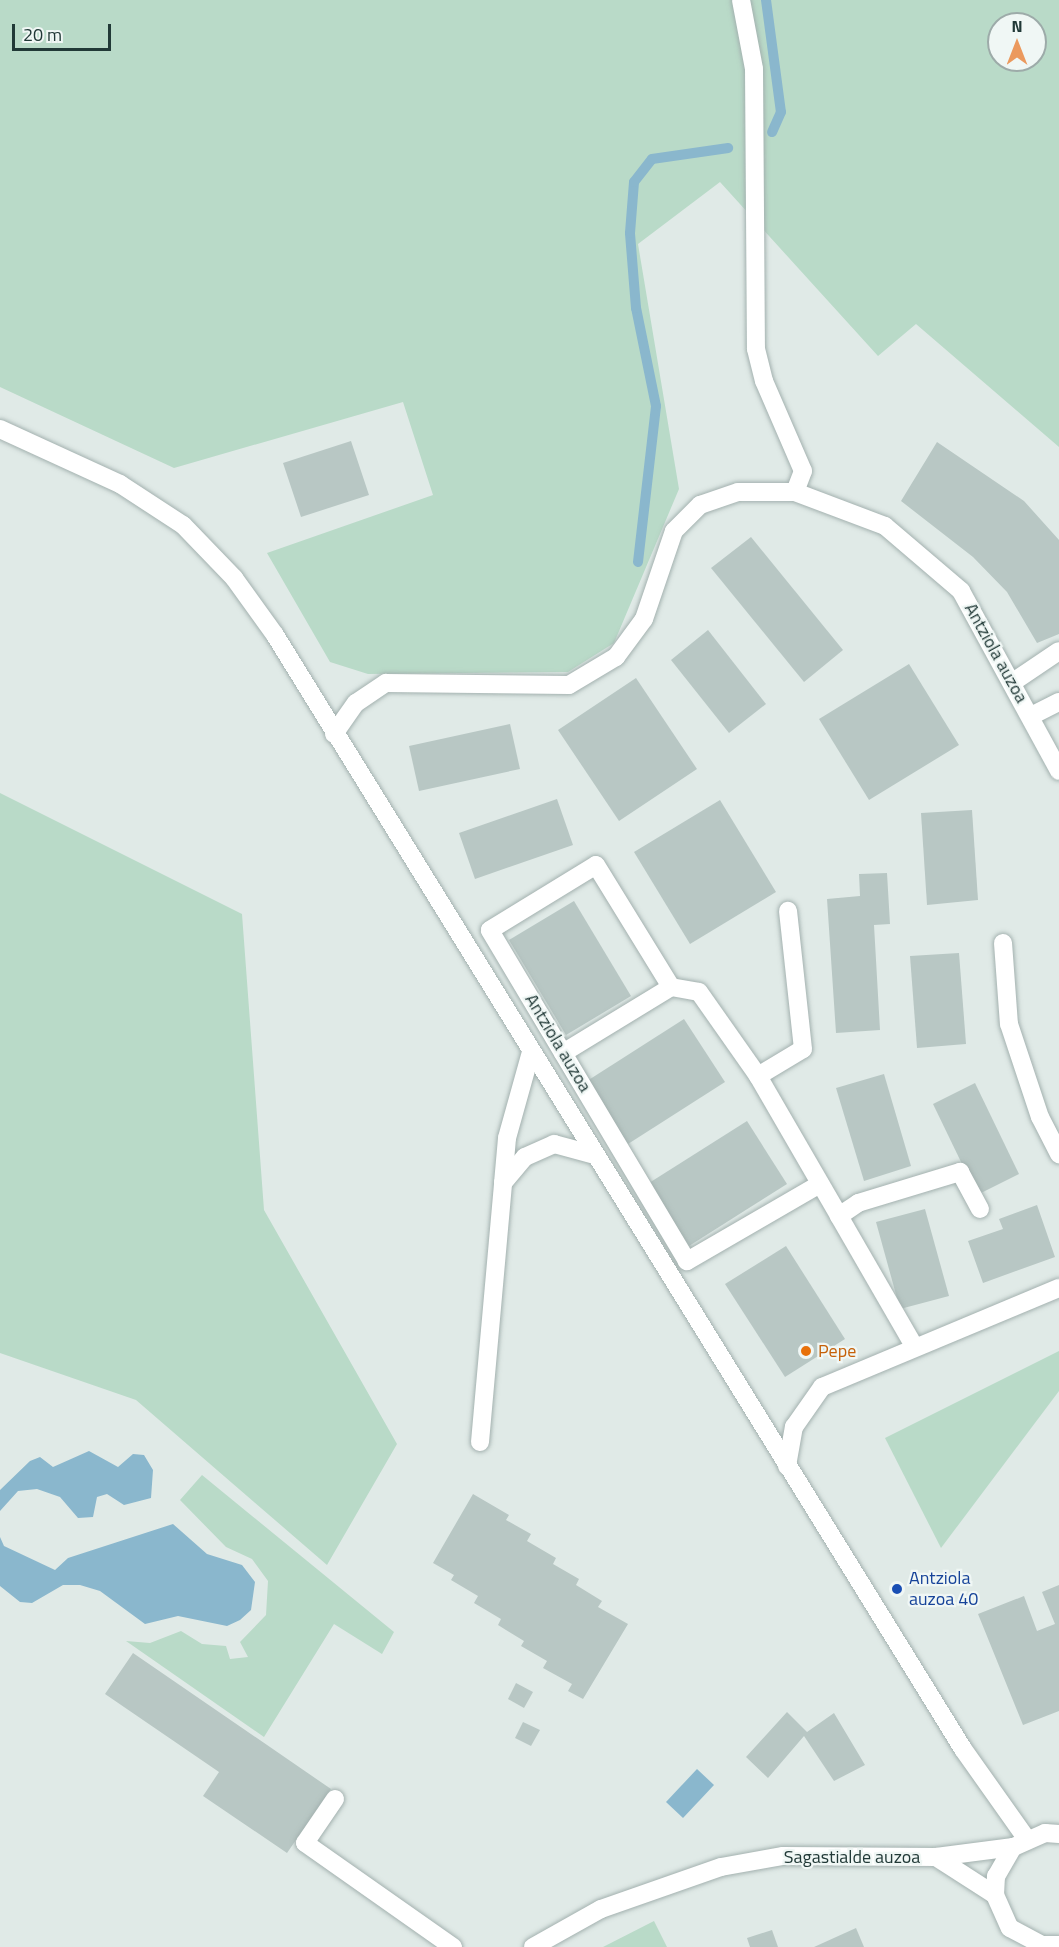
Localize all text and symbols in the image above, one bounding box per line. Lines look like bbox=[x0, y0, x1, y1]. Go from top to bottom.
scale bar bbox=[15, 12, 114, 50]
north arrow bbox=[987, 12, 1047, 72]
text: N bbox=[1011, 14, 1023, 38]
text: 20 m bbox=[23, 21, 62, 48]
street label: Antziola auzoa bbox=[960, 599, 1032, 707]
street label: Antziola auzoa bbox=[520, 990, 596, 1096]
place label: Pepe bbox=[818, 1340, 856, 1362]
marker: Pepe bbox=[799, 1344, 813, 1358]
place label: Antziola auzoa 40 bbox=[909, 1568, 978, 1610]
marker: Antziola auzoa 40 bbox=[890, 1582, 904, 1596]
street label: Sagastialde auzoa bbox=[784, 1846, 920, 1868]

